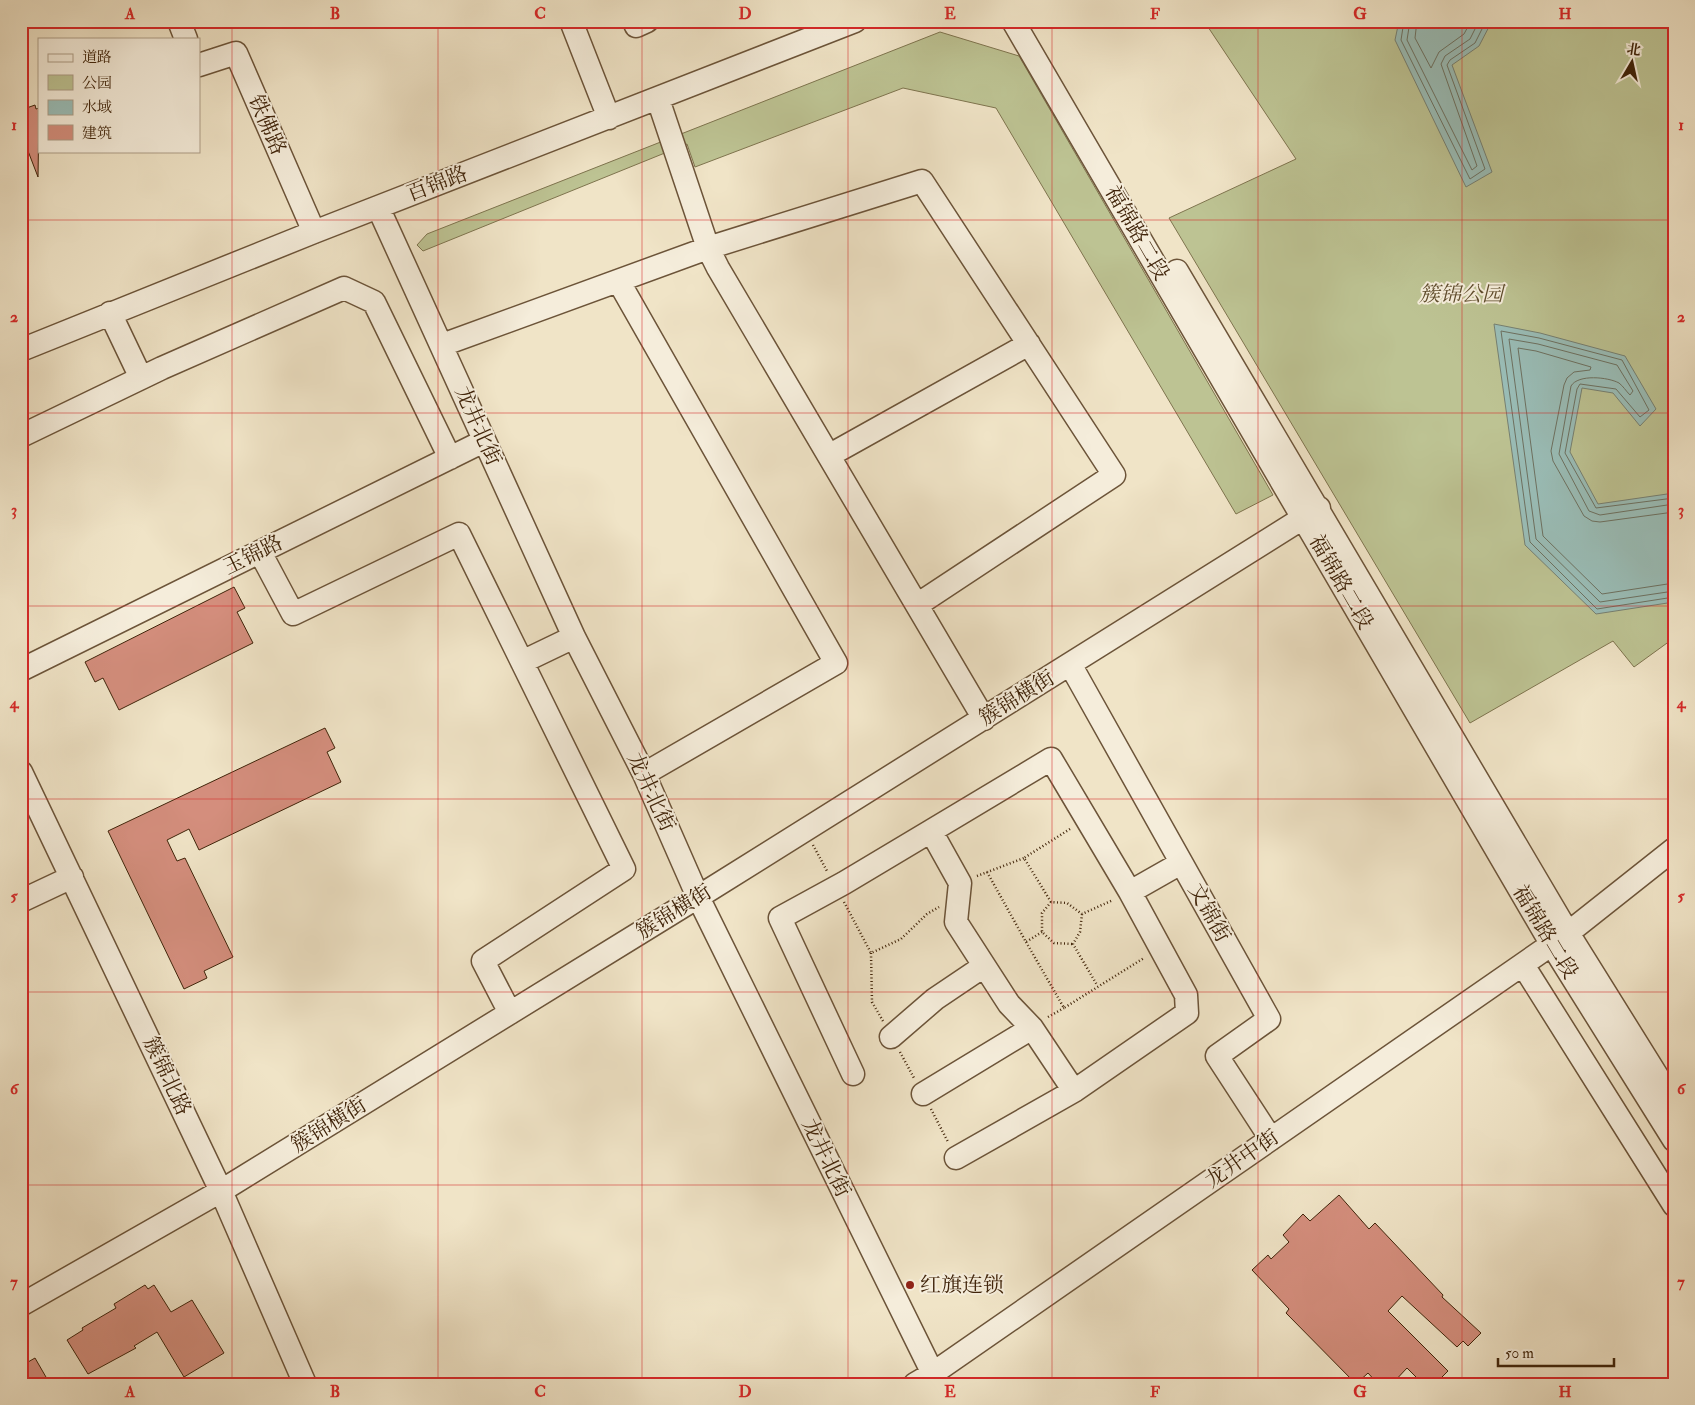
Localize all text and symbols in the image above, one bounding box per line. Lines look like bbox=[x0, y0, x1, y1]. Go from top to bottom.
text: A bbox=[124, 4, 136, 24]
text: B bbox=[330, 4, 340, 24]
text: C bbox=[534, 4, 546, 24]
text: D bbox=[738, 4, 752, 24]
text: E bbox=[944, 4, 956, 24]
text: F bbox=[1150, 4, 1160, 24]
text: G bbox=[1353, 4, 1367, 24]
text: H bbox=[1558, 4, 1572, 24]
legend bbox=[38, 38, 200, 152]
north arrow bbox=[1608, 38, 1658, 88]
text: 北 bbox=[1626, 40, 1642, 59]
text: 道路 bbox=[82, 48, 112, 67]
text: 公园 bbox=[82, 74, 112, 93]
street label: 铁佛路 bbox=[242, 91, 292, 159]
text: 水域 bbox=[82, 98, 112, 117]
text: 1 bbox=[11, 115, 17, 135]
text: 1 bbox=[1678, 115, 1684, 135]
text: 建筑 bbox=[82, 124, 112, 143]
street label: 百锦路 bbox=[403, 160, 471, 208]
street label: 福锦路二段 bbox=[1099, 181, 1175, 285]
park label: 簇锦公园 bbox=[1419, 281, 1506, 308]
text: 2 bbox=[10, 307, 18, 327]
text: 2 bbox=[1677, 307, 1685, 327]
street label: 龙井北街 bbox=[449, 382, 507, 470]
text: 3 bbox=[11, 500, 17, 520]
text: 3 bbox=[1678, 500, 1684, 520]
street label: 玉锦路 bbox=[219, 529, 287, 581]
street label: 福锦路二段 bbox=[1303, 530, 1379, 634]
street label: 簇锦横街 bbox=[974, 664, 1060, 732]
text: 4 bbox=[9, 693, 20, 713]
text: 4 bbox=[1676, 693, 1687, 713]
street label: 龙井北街 bbox=[621, 748, 681, 836]
street label: 簇锦横街 bbox=[631, 878, 717, 946]
street label: 文锦街 bbox=[1182, 879, 1236, 947]
street label: 福锦路二段 bbox=[1506, 880, 1584, 984]
text: 5 bbox=[10, 886, 18, 906]
text: 5 bbox=[1677, 886, 1685, 906]
street label: 簇锦北路 bbox=[137, 1032, 197, 1120]
text: 6 bbox=[10, 1079, 20, 1099]
text: 6 bbox=[1677, 1079, 1687, 1099]
street label: 簇锦横街 bbox=[286, 1091, 372, 1159]
street label: 龙井北街 bbox=[795, 1114, 857, 1202]
street label: 龙井中街 bbox=[1200, 1124, 1284, 1194]
text: 7 bbox=[10, 1272, 18, 1292]
place label: 红旗连锁 bbox=[920, 1272, 1004, 1299]
text: 7 bbox=[1677, 1272, 1685, 1292]
marker: 红旗连锁 bbox=[904, 1279, 916, 1291]
scale bar bbox=[1498, 1335, 1614, 1367]
text: 50 m bbox=[1505, 1344, 1534, 1363]
text: A bbox=[124, 1382, 136, 1402]
text: B bbox=[330, 1382, 340, 1402]
text: C bbox=[534, 1382, 546, 1402]
text: D bbox=[738, 1382, 752, 1402]
text: E bbox=[944, 1382, 956, 1402]
text: F bbox=[1150, 1382, 1160, 1402]
text: G bbox=[1353, 1382, 1367, 1402]
text: H bbox=[1558, 1382, 1572, 1402]

